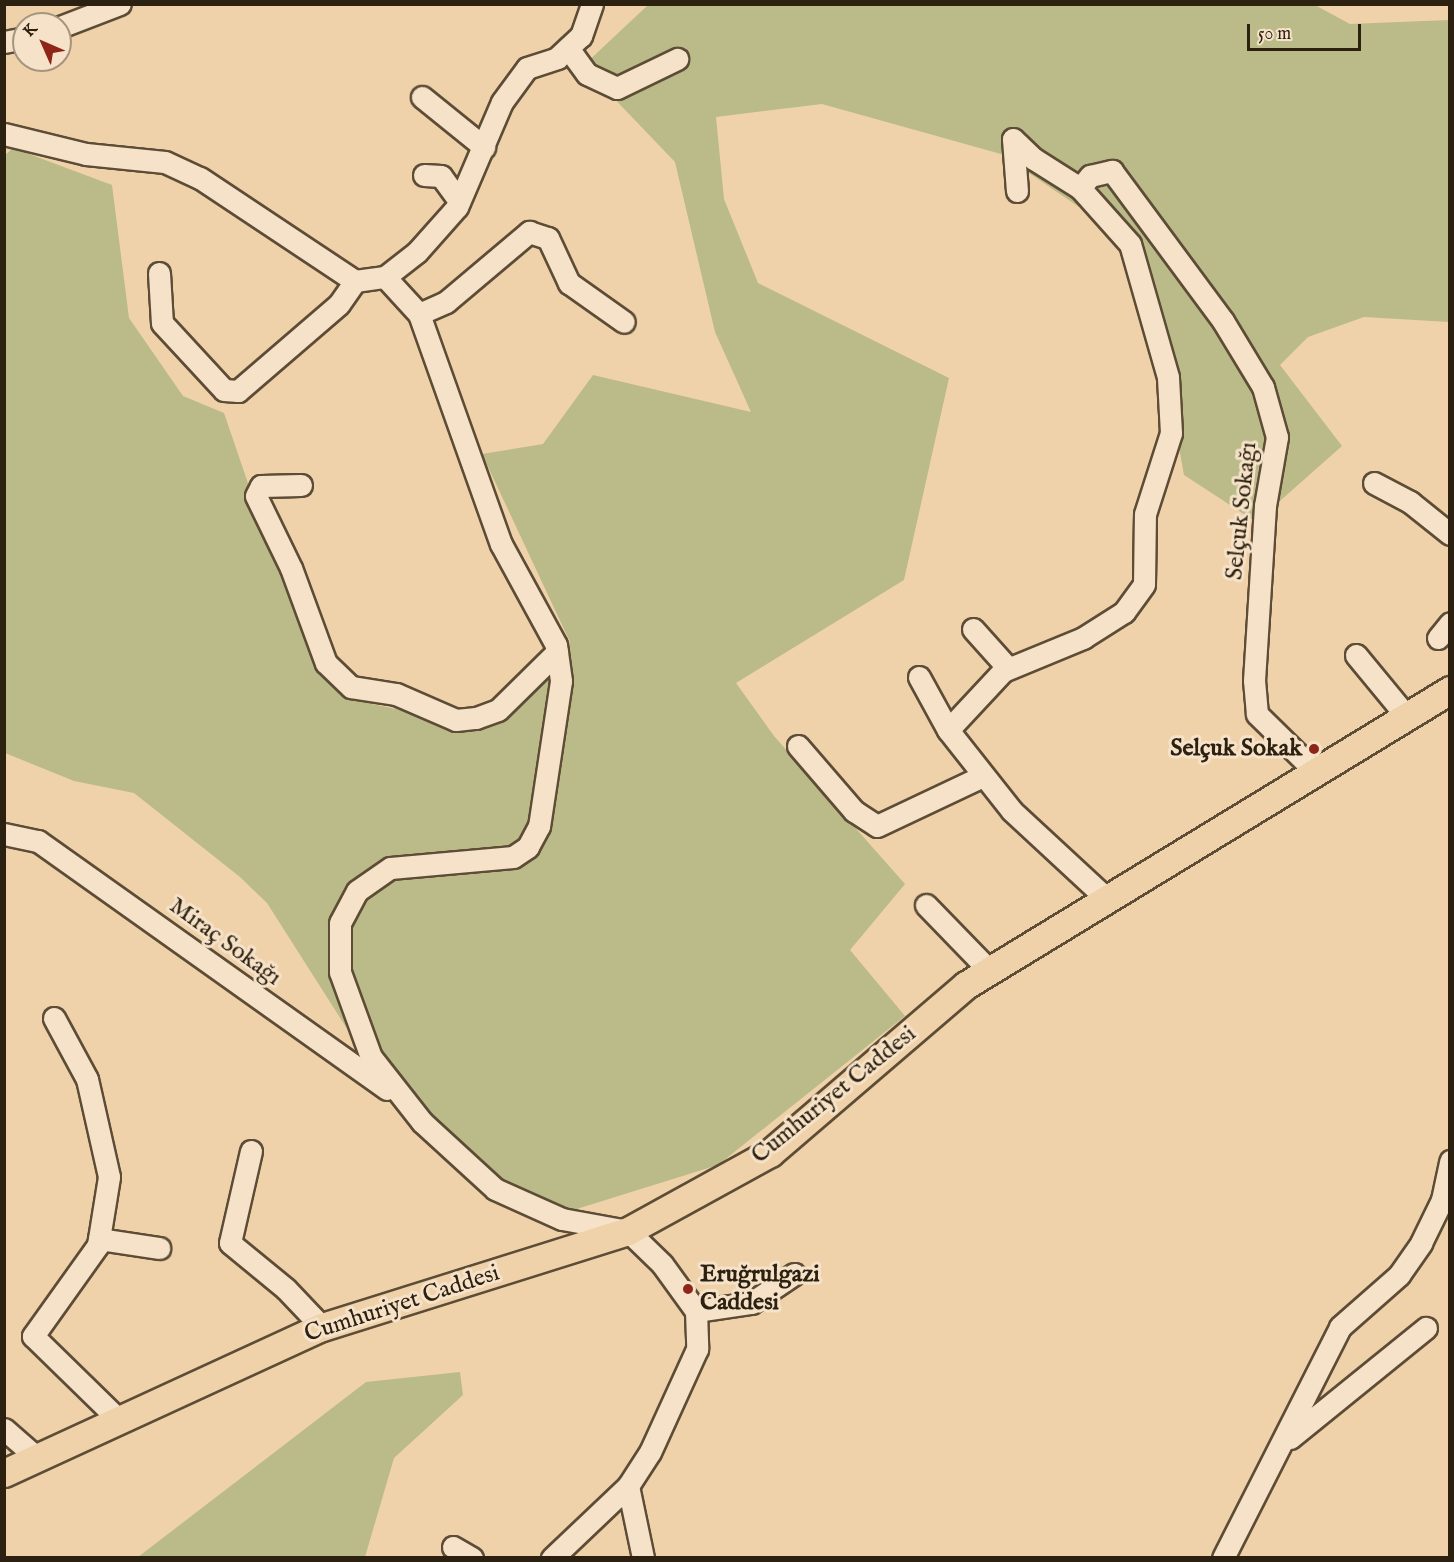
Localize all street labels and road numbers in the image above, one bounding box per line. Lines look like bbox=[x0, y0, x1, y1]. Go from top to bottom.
street label: Selçuk Sokağı bbox=[1220, 441, 1264, 581]
street label: Miraç Sokağı bbox=[163, 892, 287, 992]
street label: Cumhuriyet Caddesi bbox=[746, 1020, 922, 1170]
street label: Cumhuriyet Caddesi bbox=[301, 1259, 503, 1349]

